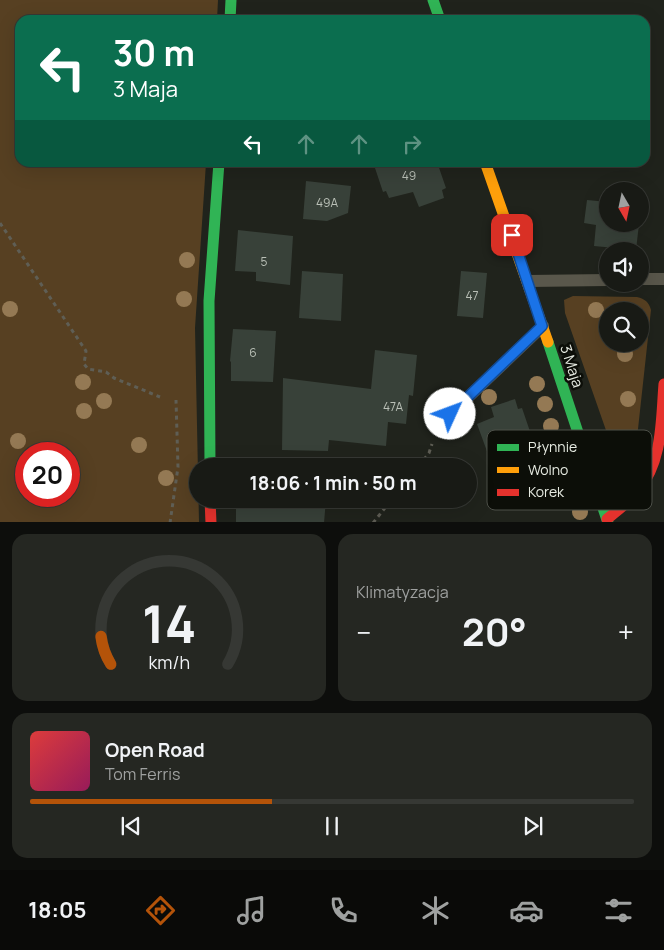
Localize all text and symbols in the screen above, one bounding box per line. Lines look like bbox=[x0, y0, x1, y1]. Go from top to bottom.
text: 30 m bbox=[113, 29, 195, 77]
icon: left bbox=[30, 35, 95, 100]
text: 3 Maja bbox=[113, 74, 178, 104]
icon: left bbox=[239, 130, 267, 158]
icon: ahead bbox=[292, 130, 320, 158]
icon: ahead bbox=[345, 130, 373, 158]
icon: right bbox=[398, 130, 426, 158]
house number: 49 bbox=[402, 167, 416, 184]
north arrow bbox=[599, 182, 649, 232]
map controls bbox=[599, 182, 649, 352]
house number: 49A bbox=[316, 194, 338, 211]
pin bbox=[491, 214, 533, 256]
icon: arrive bbox=[498, 221, 526, 249]
button: sound bbox=[599, 242, 649, 292]
house number: 5 bbox=[261, 253, 268, 270]
house number: 47 bbox=[465, 287, 479, 304]
button: search bbox=[599, 302, 649, 352]
street label: 3 Maja bbox=[555, 342, 589, 390]
house number: 6 bbox=[249, 344, 257, 361]
position arrow bbox=[423, 387, 475, 439]
house number: 47A bbox=[383, 398, 404, 415]
legend bbox=[487, 430, 652, 510]
text: Płynnie bbox=[528, 437, 577, 456]
speed limit sign: 20 bbox=[15, 442, 80, 507]
text: Wolno bbox=[528, 460, 568, 479]
text: 18:06 · 1 min · 50 m bbox=[249, 470, 417, 496]
text: Korek bbox=[528, 482, 565, 501]
text: Klimatyzacja bbox=[356, 581, 449, 603]
text: 14 bbox=[142, 588, 196, 659]
text: 20° bbox=[462, 605, 527, 657]
text: − bbox=[356, 613, 371, 651]
text: + bbox=[618, 613, 634, 651]
text: km/h bbox=[148, 650, 190, 674]
text: Open Road bbox=[105, 737, 205, 763]
text: Tom Ferris bbox=[105, 763, 180, 785]
icon: previous bbox=[117, 812, 145, 840]
icon: pause bbox=[318, 812, 346, 840]
icon: next bbox=[519, 812, 547, 840]
icon: directions bbox=[143, 893, 178, 928]
icon: music bbox=[234, 893, 269, 928]
icon: phone bbox=[326, 893, 361, 928]
icon: climate bbox=[418, 893, 453, 928]
icon: car bbox=[509, 893, 544, 928]
icon: filters bbox=[601, 893, 636, 928]
text: 18:05 bbox=[28, 895, 86, 925]

